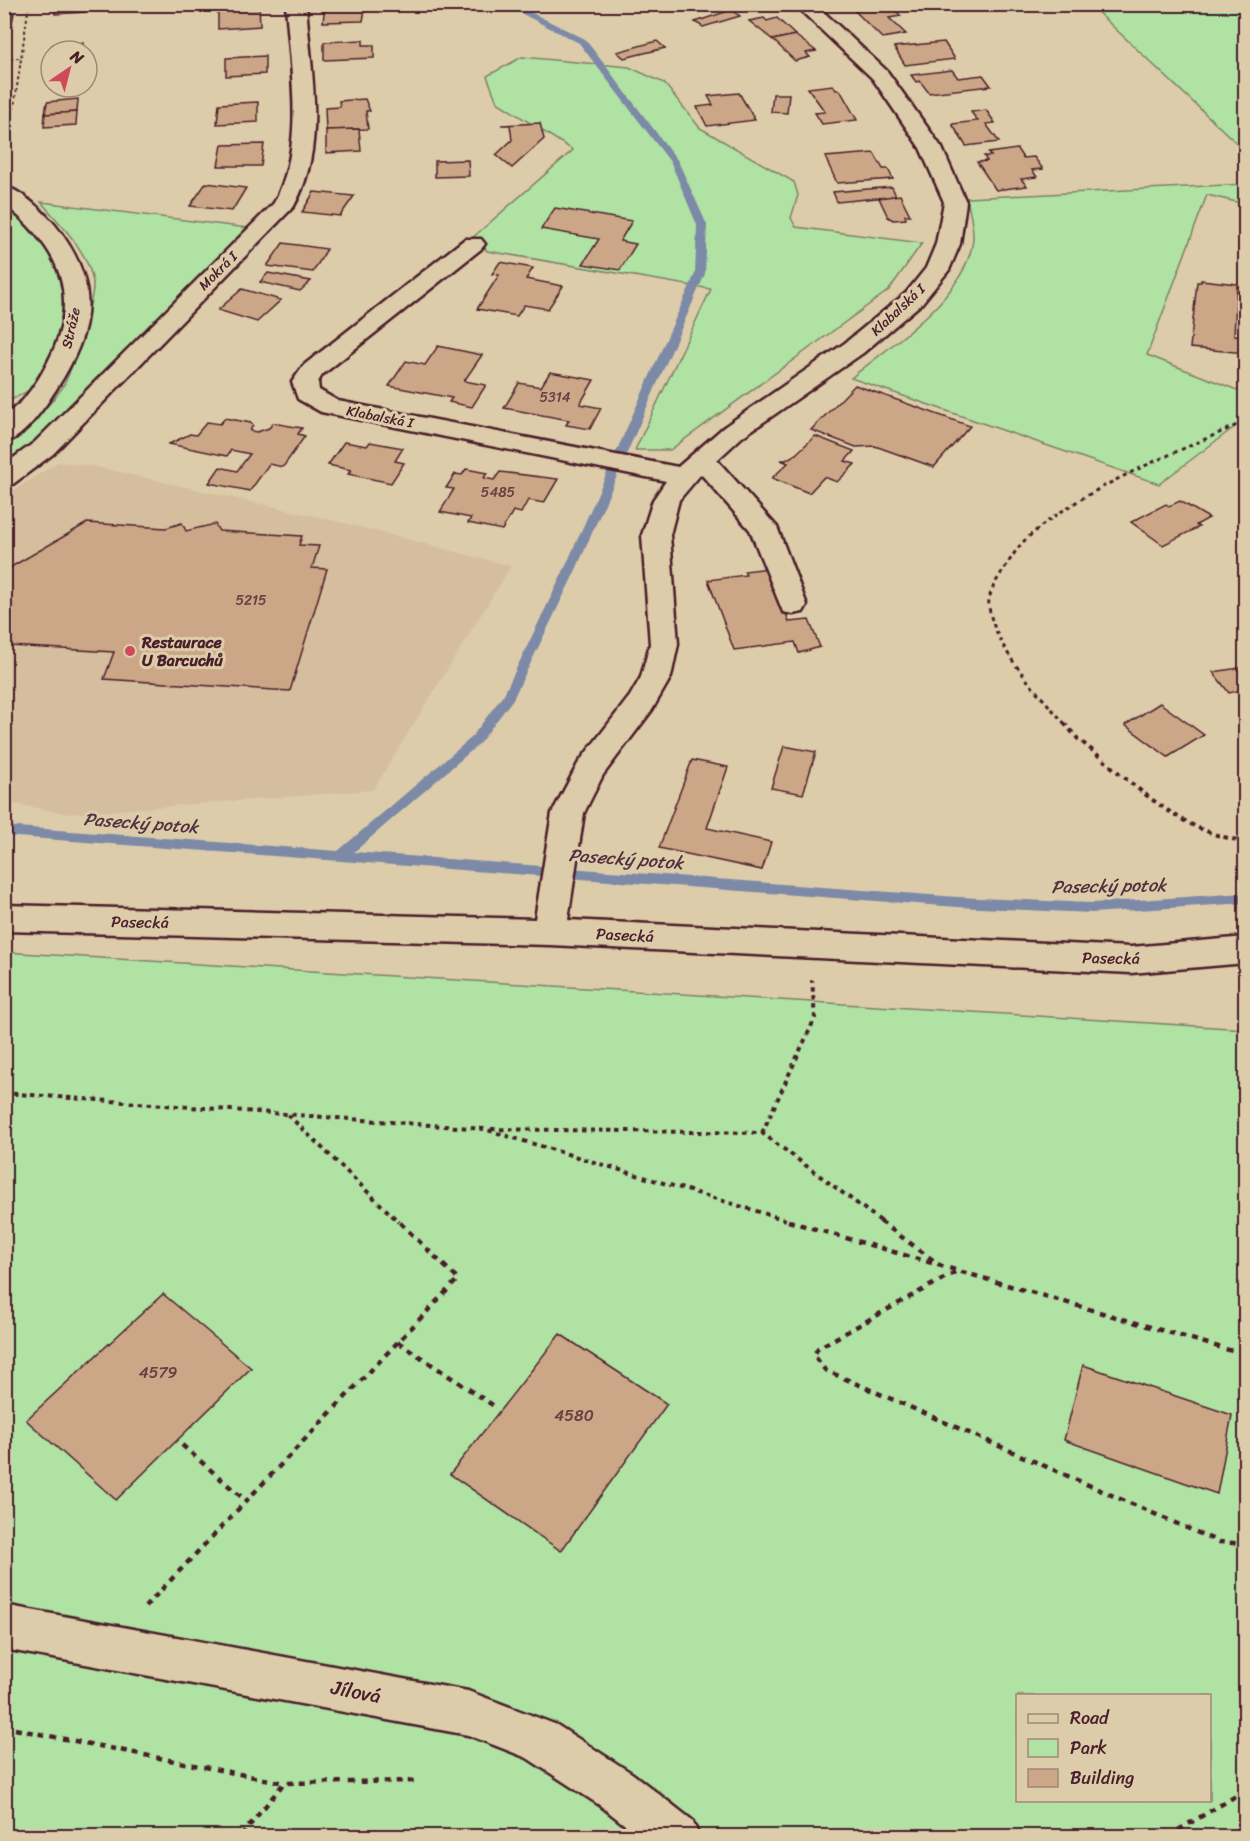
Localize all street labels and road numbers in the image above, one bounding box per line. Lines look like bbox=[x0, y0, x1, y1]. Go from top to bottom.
street label: Mokrá I bbox=[192, 244, 245, 297]
street label: Klabalská I bbox=[865, 277, 932, 342]
street label: Stráže bbox=[54, 305, 88, 351]
street label: Klabalská I bbox=[344, 398, 417, 436]
street label: Pasecká bbox=[111, 907, 169, 937]
street label: Pasecká bbox=[595, 919, 655, 951]
street label: Pasecká bbox=[1082, 943, 1140, 973]
street label: Jílová bbox=[327, 1670, 384, 1714]

